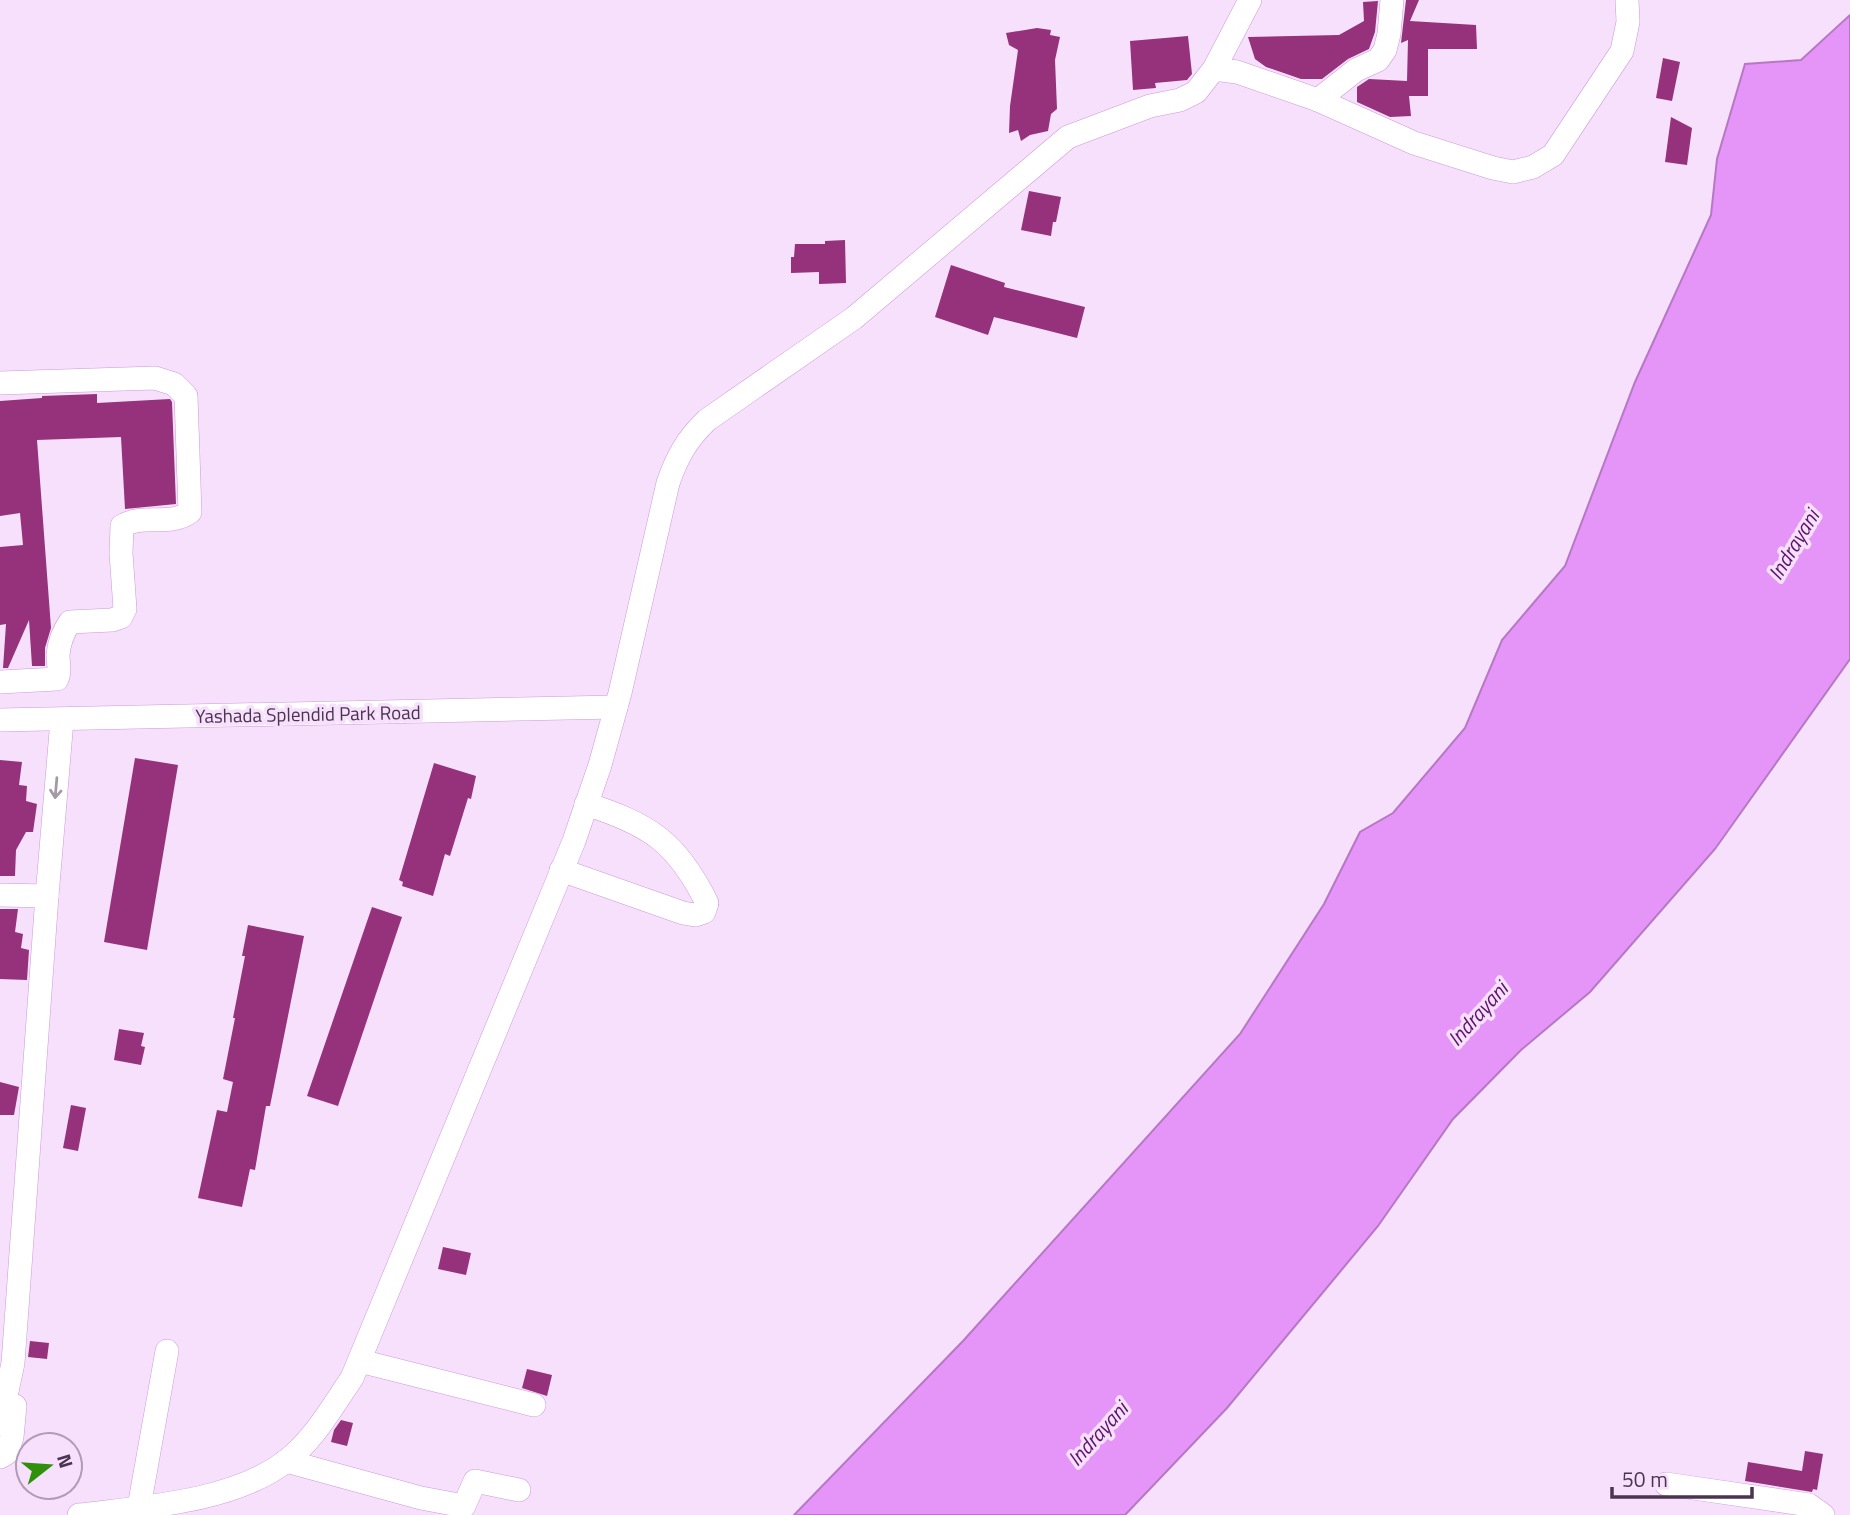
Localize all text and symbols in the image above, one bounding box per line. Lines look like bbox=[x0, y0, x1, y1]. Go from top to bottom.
water label: Indrayani bbox=[1760, 501, 1828, 586]
street label: Yashada Splendid Park Road bbox=[195, 697, 421, 730]
one-way arrow bbox=[49, 776, 62, 799]
water label: Indrayani bbox=[1440, 972, 1517, 1053]
water label: Indrayani bbox=[1060, 1392, 1137, 1473]
north arrow bbox=[14, 1431, 84, 1501]
text: N bbox=[50, 1450, 82, 1471]
scale bar bbox=[1612, 1456, 1752, 1500]
text: 50 m bbox=[1622, 1463, 1668, 1495]

